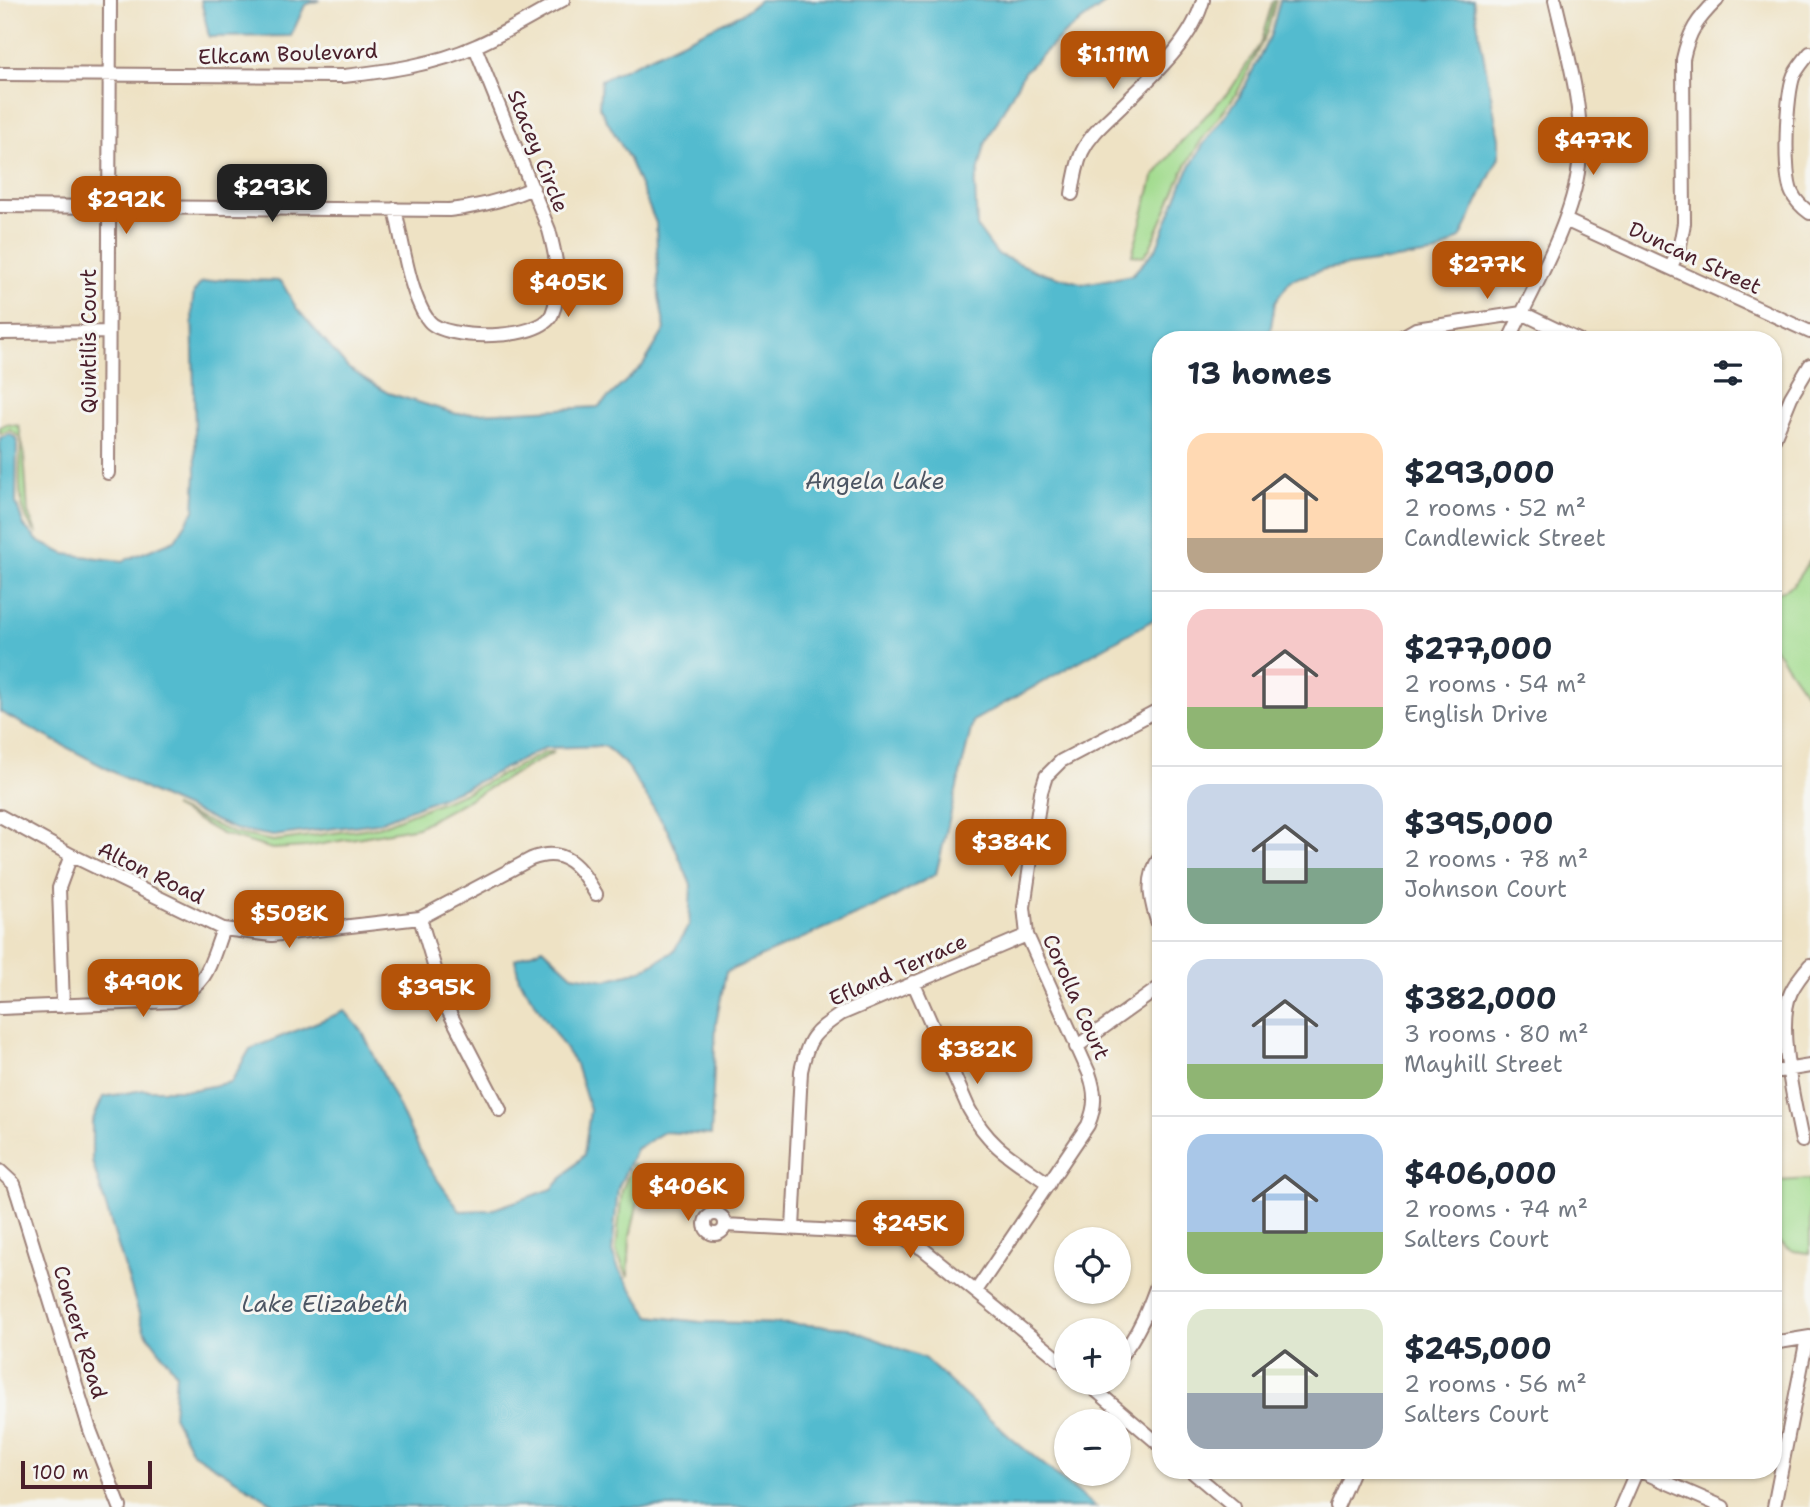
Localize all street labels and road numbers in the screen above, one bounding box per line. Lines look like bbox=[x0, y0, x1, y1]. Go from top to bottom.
street label: Elkcam Boulevard bbox=[198, 37, 378, 71]
street label: Stacey Circle bbox=[501, 86, 575, 216]
street label: Duncan Street bbox=[1624, 215, 1766, 301]
street label: Quintilis Court bbox=[75, 269, 103, 413]
street label: Alton Road bbox=[93, 835, 209, 911]
street label: Efland Terrace bbox=[825, 927, 971, 1013]
street label: Corolla Court bbox=[1036, 930, 1116, 1064]
street label: Concert Road bbox=[46, 1262, 114, 1402]

